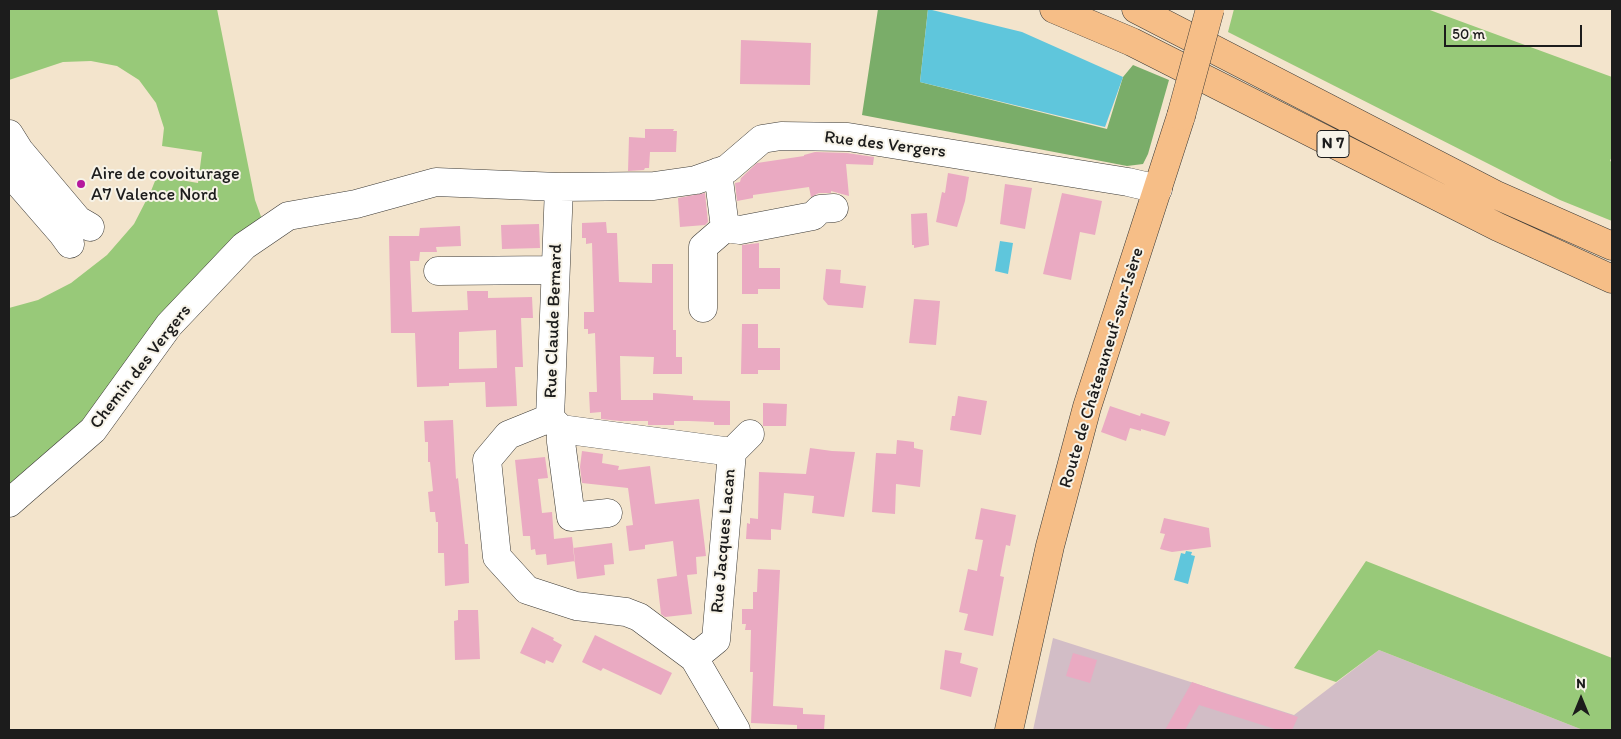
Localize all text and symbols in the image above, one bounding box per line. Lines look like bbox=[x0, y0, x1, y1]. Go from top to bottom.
scale bar bbox=[1446, 15, 1584, 47]
text: 50 m bbox=[1452, 25, 1485, 43]
street label: Rue des Vergers bbox=[823, 127, 947, 163]
road number: N 7 bbox=[1317, 130, 1349, 158]
place label: Aire de covoiturage A7 Valence Nord bbox=[91, 163, 240, 205]
marker: Aire de covoiturage A7 Valence Nord bbox=[75, 178, 87, 190]
street label: Rue Claude Bernard bbox=[541, 243, 567, 399]
street label: Route de Châteauneuf-sur-Isère bbox=[1055, 245, 1149, 491]
street label: Chemin des Vergers bbox=[86, 300, 196, 434]
street label: Rue Jacques Lacan bbox=[707, 468, 741, 614]
north arrow bbox=[1556, 674, 1606, 724]
text: N bbox=[1576, 675, 1586, 692]

